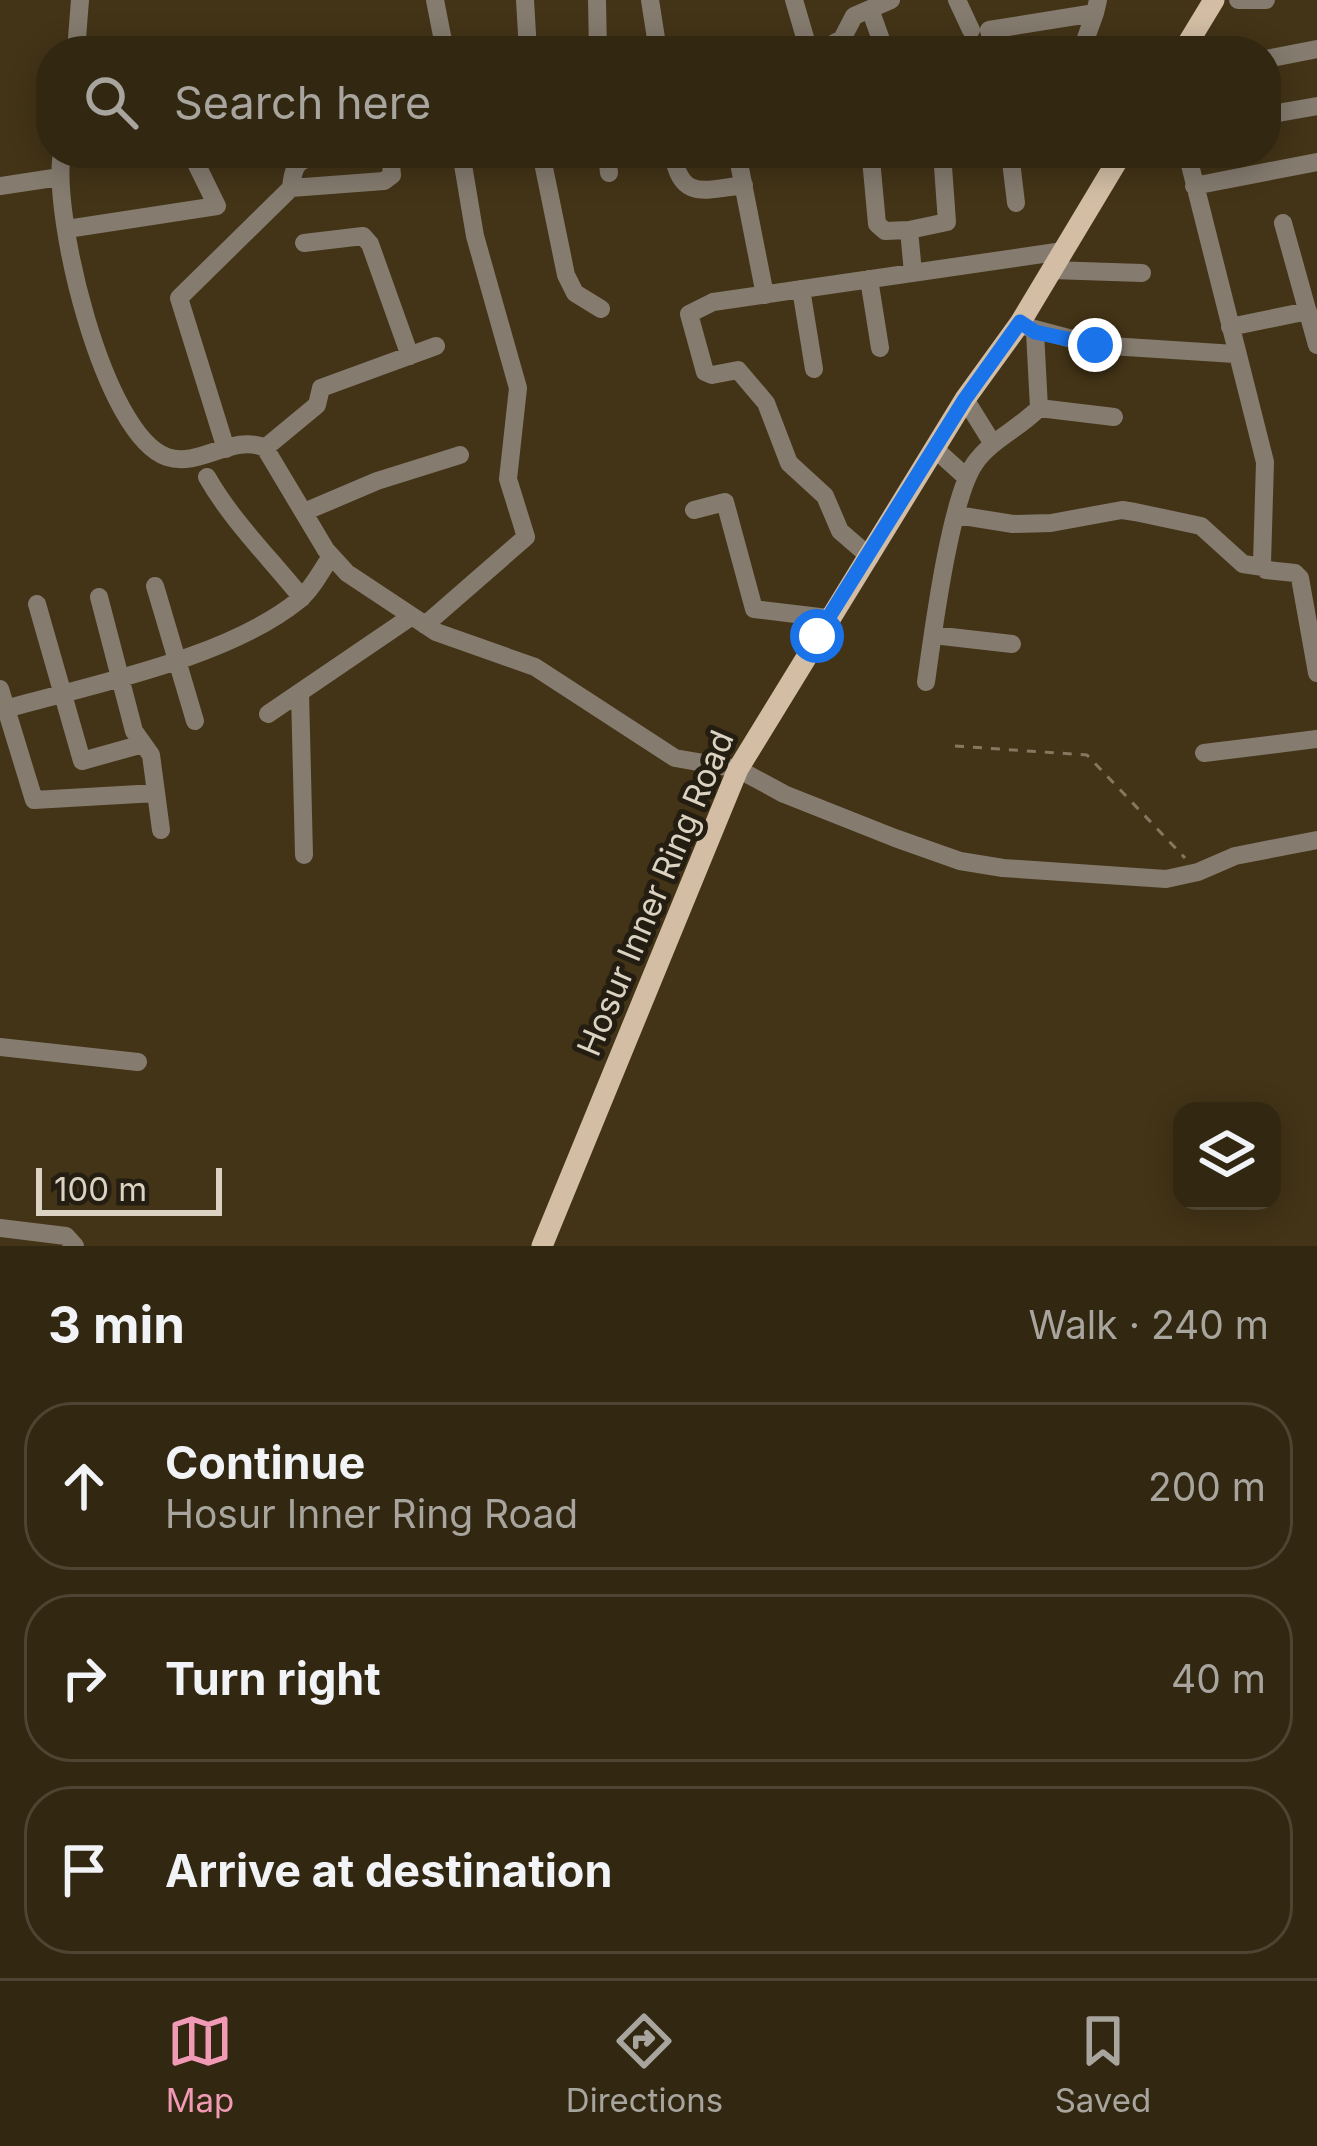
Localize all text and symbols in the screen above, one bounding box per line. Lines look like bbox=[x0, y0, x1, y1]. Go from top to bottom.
search box bbox=[36, 36, 1281, 168]
icon: search bbox=[78, 69, 144, 135]
text: Search here bbox=[174, 75, 431, 130]
route end bbox=[1068, 318, 1122, 372]
route start bbox=[790, 609, 844, 663]
street label: Hosur Inner Ring Road bbox=[568, 724, 742, 1062]
map controls bbox=[1173, 1102, 1281, 1210]
button: layers bbox=[1173, 1102, 1281, 1210]
scale bar bbox=[36, 1162, 222, 1215]
text: 100 m bbox=[54, 1169, 147, 1209]
text: 3 min bbox=[48, 1294, 185, 1355]
text: Walk · 240 m bbox=[1029, 1301, 1269, 1348]
text: Continue bbox=[165, 1435, 365, 1490]
icon: ahead bbox=[51, 1453, 117, 1519]
text: 200 m bbox=[1148, 1463, 1266, 1510]
text: Hosur Inner Ring Road bbox=[165, 1490, 578, 1537]
icon: right bbox=[51, 1645, 117, 1711]
text: Turn right bbox=[165, 1651, 381, 1706]
text: 40 m bbox=[1171, 1655, 1266, 1702]
icon: arrive bbox=[51, 1837, 117, 1903]
text: Arrive at destination bbox=[165, 1843, 612, 1898]
tab: Map bbox=[166, 2008, 234, 2120]
tab: Directions bbox=[566, 2008, 723, 2120]
tab: Saved bbox=[1055, 2008, 1151, 2120]

